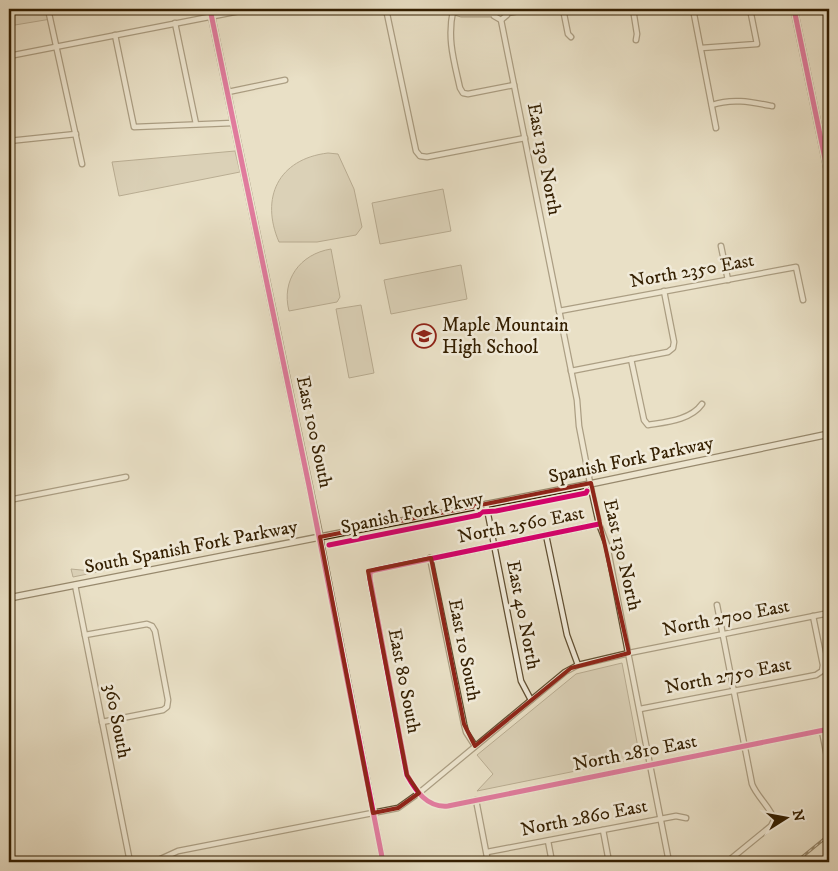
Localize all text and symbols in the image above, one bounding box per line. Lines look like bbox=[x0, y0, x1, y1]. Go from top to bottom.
street label: East 130 North bbox=[522, 101, 566, 217]
street label: North 2350 East bbox=[628, 249, 756, 293]
place label: Maple Mountain High School bbox=[442, 314, 569, 359]
school or university icon: Maple Mountain High School bbox=[411, 323, 437, 349]
street label: East 100 South bbox=[291, 374, 337, 490]
street label: Spanish Fork Parkway bbox=[546, 431, 717, 489]
street label: Spanish Fork Pkwy bbox=[339, 486, 486, 539]
street label: East 130 North bbox=[598, 497, 646, 613]
street label: North 2560 East bbox=[456, 501, 586, 549]
street label: South Spanish Fork Parkway bbox=[83, 515, 300, 579]
street label: East 40 North bbox=[501, 558, 545, 672]
street label: North 2700 East bbox=[661, 594, 791, 642]
street label: East 10 South bbox=[443, 597, 485, 703]
street label: East 80 South bbox=[383, 627, 425, 735]
street label: North 2750 East bbox=[663, 652, 793, 700]
street label: 360 South bbox=[98, 682, 136, 760]
street label: North 2810 East bbox=[571, 730, 699, 776]
street label: North 2860 East bbox=[519, 794, 649, 842]
north arrow bbox=[760, 794, 810, 844]
text: N bbox=[788, 808, 808, 824]

